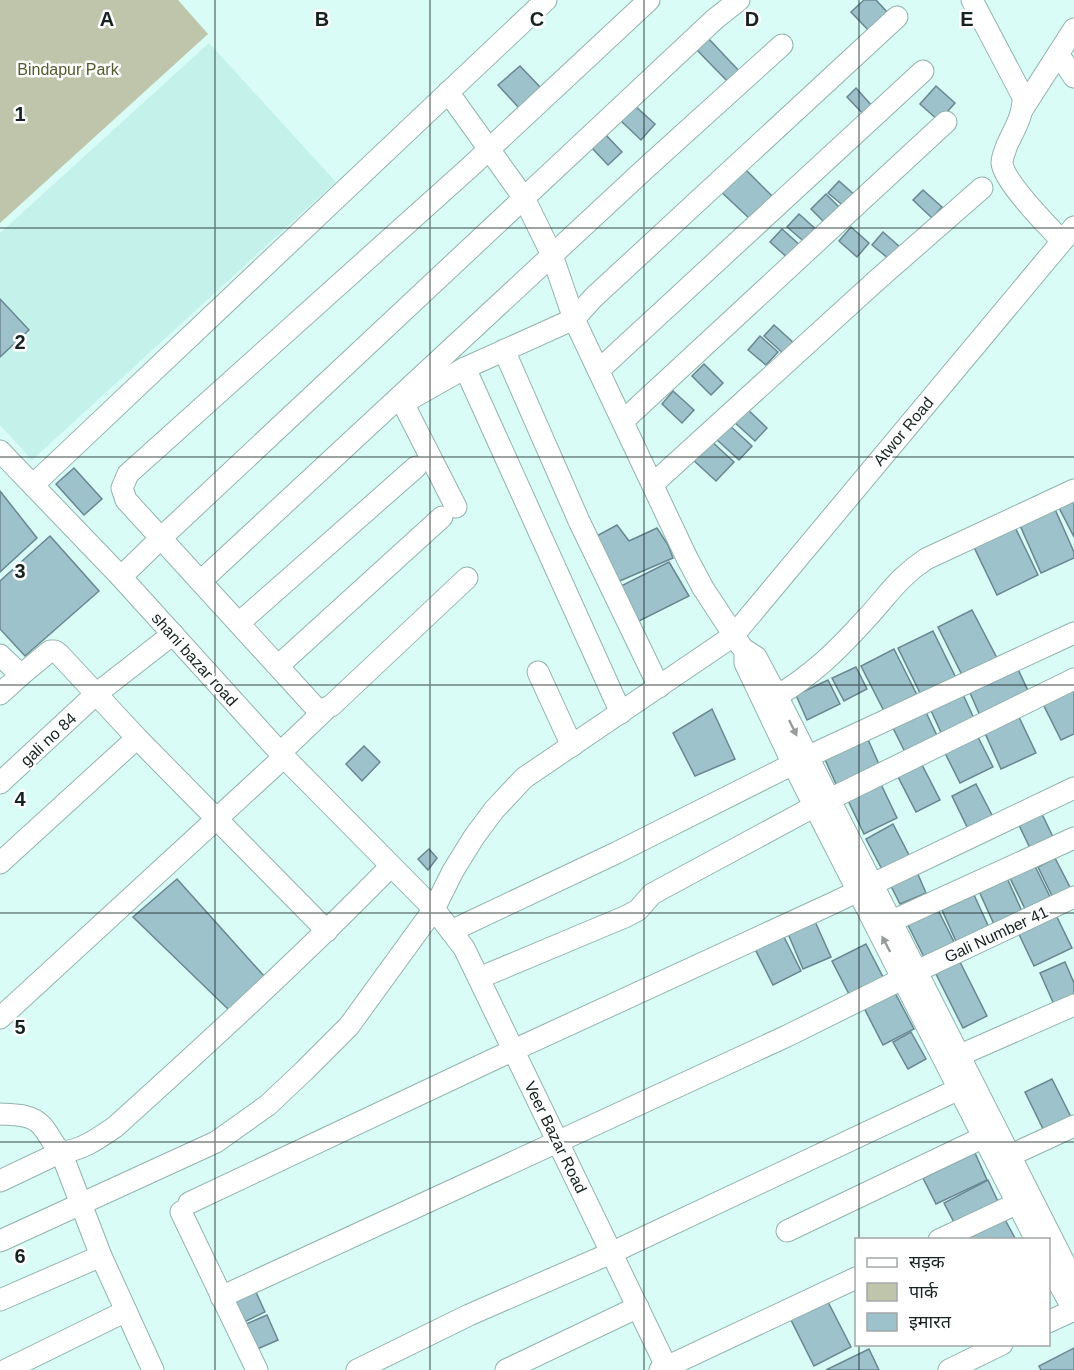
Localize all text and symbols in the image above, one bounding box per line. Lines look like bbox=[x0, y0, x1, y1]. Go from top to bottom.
text: A bbox=[100, 8, 114, 30]
text: B bbox=[315, 8, 329, 30]
text: C bbox=[530, 8, 544, 30]
text: D bbox=[745, 8, 759, 30]
text: E bbox=[960, 8, 974, 30]
park label: Bindapur Park bbox=[17, 61, 120, 78]
text: 1 bbox=[14, 103, 26, 125]
text: 2 bbox=[14, 331, 26, 353]
street label: Atwor Road bbox=[870, 394, 937, 469]
text: 3 bbox=[14, 560, 26, 582]
street label: shani bazar road bbox=[148, 609, 241, 709]
street label: gali no 84 bbox=[17, 709, 80, 769]
one-way arrow bbox=[788, 719, 797, 736]
text: 4 bbox=[14, 788, 26, 810]
street label: Gali Number 41 bbox=[942, 903, 1051, 966]
one-way arrow bbox=[881, 935, 891, 952]
text: 5 bbox=[14, 1016, 26, 1038]
street label: Veer Bazar Road bbox=[521, 1079, 590, 1196]
legend bbox=[855, 1238, 1050, 1346]
text: 6 bbox=[14, 1245, 26, 1267]
text: सड़क bbox=[909, 1252, 946, 1272]
text: पार्क bbox=[909, 1281, 939, 1302]
text: इमारत bbox=[909, 1312, 952, 1332]

